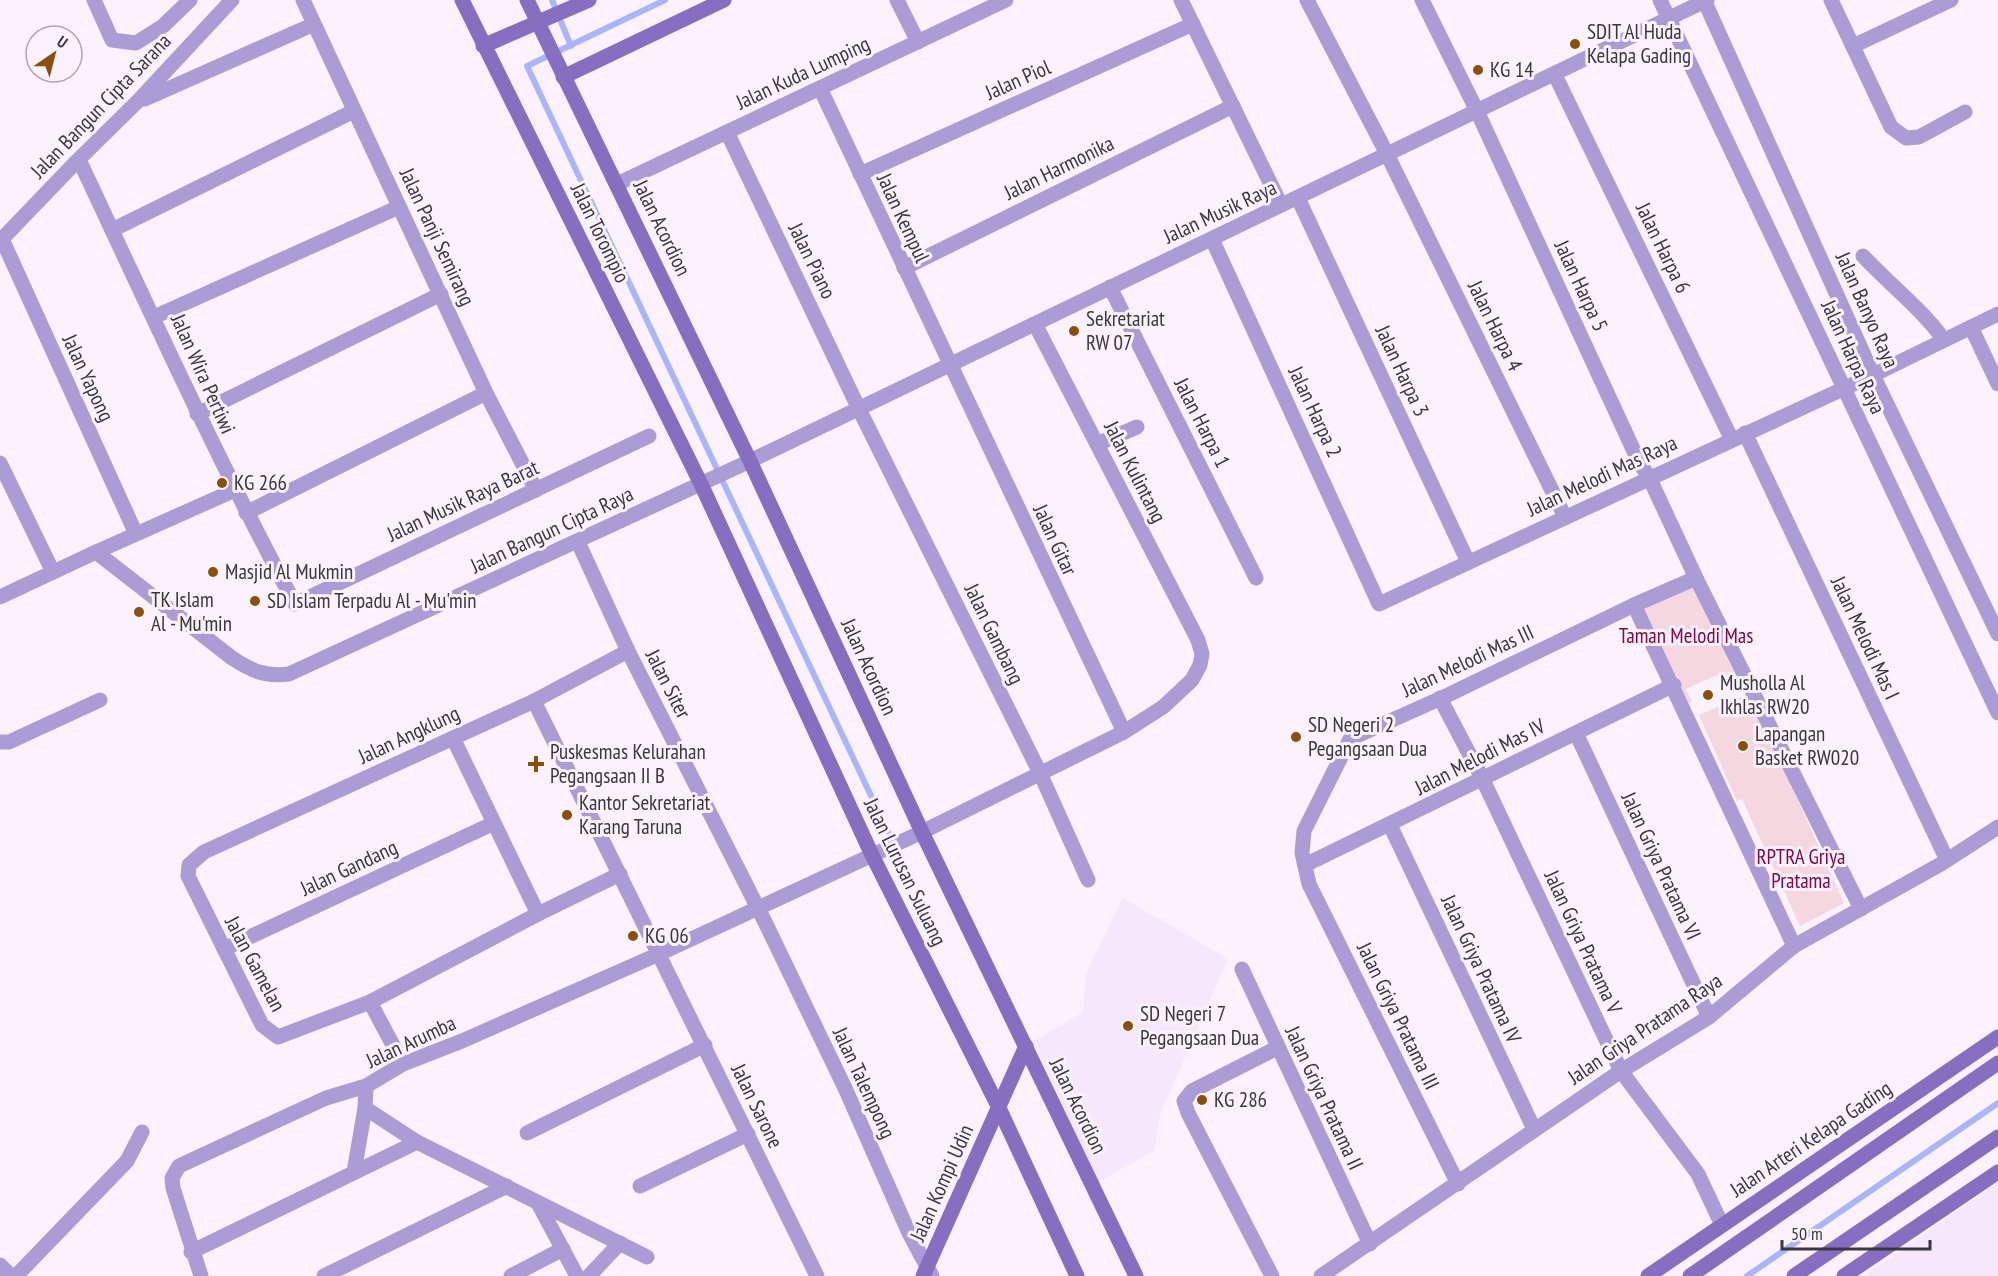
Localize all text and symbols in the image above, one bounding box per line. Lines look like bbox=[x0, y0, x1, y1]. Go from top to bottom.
place label: SDIT Al Huda Kelapa Gading bbox=[1587, 18, 1691, 69]
north arrow bbox=[24, 24, 84, 84]
street label: Jalan Bangun Cipta Sarana bbox=[24, 28, 177, 184]
street label: Jalan Kuda Lumping bbox=[731, 30, 874, 116]
text: U bbox=[53, 31, 72, 52]
marker: SDIT Al Huda Kelapa Gading bbox=[1568, 37, 1582, 51]
street label: Jalan Piol bbox=[980, 53, 1055, 106]
place label: KG 14 bbox=[1490, 56, 1534, 83]
marker: KG 14 bbox=[1471, 63, 1485, 77]
street label: Jalan Harmonika bbox=[999, 129, 1118, 206]
street label: Jalan Panji Semirang bbox=[393, 163, 481, 310]
street label: Jalan Kempul bbox=[871, 168, 936, 267]
street label: Jalan Acordion bbox=[627, 174, 697, 280]
street label: Jalan Musik Raya bbox=[1158, 174, 1281, 250]
street label: Jalan Torompio bbox=[564, 178, 636, 287]
street label: Jalan Harpa 6 bbox=[1630, 197, 1697, 297]
street label: Jalan Piano bbox=[782, 217, 842, 303]
street label: Jalan Harpa 5 bbox=[1548, 235, 1614, 336]
street label: Jalan Banyo Raya bbox=[1829, 247, 1905, 372]
street label: Jalan Harpa 4 bbox=[1462, 275, 1529, 376]
street label: Jalan Harpa Raya bbox=[1815, 295, 1892, 418]
place label: Sekretariat RW 07 bbox=[1086, 305, 1165, 356]
street label: Jalan Wira Pertiwi bbox=[165, 309, 242, 438]
street label: Jalan Harpa 3 bbox=[1369, 320, 1435, 421]
marker: Sekretariat RW 07 bbox=[1067, 324, 1081, 338]
street label: Jalan Yapong bbox=[56, 329, 120, 426]
street label: Jalan Harpa 2 bbox=[1282, 361, 1348, 462]
street label: Jalan Harpa 1 bbox=[1168, 372, 1237, 472]
street label: Jalan Kulintang bbox=[1098, 415, 1173, 527]
street label: Jalan Melodi Mas Raya bbox=[1521, 429, 1681, 523]
street label: Jalan Musik Raya Barat bbox=[382, 454, 543, 548]
place label: KG 266 bbox=[234, 469, 287, 496]
marker: KG 266 bbox=[215, 476, 229, 490]
street label: Jalan Bangun Cipta Raya bbox=[465, 480, 637, 580]
street label: Jalan Gitar bbox=[1027, 499, 1084, 580]
place label: Masjid Al Mukmin bbox=[225, 558, 353, 585]
marker: Masjid Al Mukmin bbox=[206, 565, 220, 579]
street label: Jalan Melodi Mas I bbox=[1825, 571, 1906, 704]
street label: Jalan Gambang bbox=[958, 578, 1030, 689]
place label: TK Islam Al - Mu'min bbox=[151, 586, 232, 637]
place label: SD Islam Terpadu Al - Mu'min bbox=[267, 587, 477, 614]
marker: SD Islam Terpadu Al - Mu'min bbox=[248, 594, 262, 608]
marker: TK Islam Al - Mu'min bbox=[132, 605, 146, 619]
street label: Jalan Acordion bbox=[835, 613, 904, 719]
street label: Jalan Melodi Mas III bbox=[1397, 618, 1538, 703]
park label: Taman Melodi Mas bbox=[1619, 622, 1753, 649]
street label: Jalan Siter bbox=[639, 644, 697, 723]
place label: Musholla Al Ikhlas RW20 bbox=[1720, 669, 1810, 720]
marker: Musholla Al Ikhlas RW20 bbox=[1701, 688, 1715, 702]
street label: Jalan Angklung bbox=[353, 699, 464, 770]
place label: SD Negeri 2 Pegangsaan Dua bbox=[1308, 711, 1427, 762]
street label: Jalan Melodi Mas IV bbox=[1409, 712, 1550, 801]
place label: Lapangan Basket RW020 bbox=[1755, 720, 1859, 771]
marker: SD Negeri 2 Pegangsaan Dua bbox=[1289, 730, 1303, 744]
place label: Puskesmas Kelurahan Pegangsaan II B bbox=[550, 738, 706, 789]
marker: Lapangan Basket RW020 bbox=[1736, 739, 1750, 753]
marker: Puskesmas Kelurahan Pegangsaan II B bbox=[527, 755, 545, 773]
street label: Jalan Griya Pratama VI bbox=[1615, 787, 1707, 944]
place label: Kantor Sekretariat Karang Taruna bbox=[579, 789, 711, 840]
street label: Jalan Lurusan Suluang bbox=[858, 793, 953, 950]
marker: Kantor Sekretariat Karang Taruna bbox=[560, 808, 574, 822]
street label: Jalan Gandang bbox=[295, 833, 402, 902]
park label: RPTRA Griya Pratama bbox=[1757, 843, 1845, 894]
street label: Jalan Griya Pratama V bbox=[1538, 865, 1629, 1018]
street label: Jalan Griya Pratama IV bbox=[1435, 890, 1528, 1047]
street label: Jalan Gamelan bbox=[219, 911, 292, 1016]
place label: KG 06 bbox=[645, 922, 689, 949]
marker: KG 06 bbox=[626, 929, 640, 943]
street label: Jalan Griya Pratama III bbox=[1351, 937, 1446, 1094]
street label: Jalan Griya Pratama Raya bbox=[1562, 967, 1727, 1091]
place label: SD Negeri 7 Pegangsaan Dua bbox=[1140, 1000, 1259, 1051]
street label: Jalan Arumba bbox=[361, 1009, 460, 1074]
marker: SD Negeri 7 Pegangsaan Dua bbox=[1121, 1019, 1135, 1033]
street label: Jalan Griya Pratama II bbox=[1279, 1021, 1370, 1174]
street label: Jalan Talempong bbox=[827, 1022, 902, 1143]
street label: Jalan Acordion bbox=[1043, 1052, 1113, 1158]
street label: Jalan Sarone bbox=[725, 1058, 789, 1152]
street label: Jalan Arteri Kelapa Gading bbox=[1724, 1074, 1897, 1203]
place label: KG 286 bbox=[1214, 1086, 1267, 1113]
marker: KG 286 bbox=[1195, 1093, 1209, 1107]
street label: Jalan Kompi Udin bbox=[903, 1120, 979, 1246]
scale bar bbox=[1782, 1213, 1930, 1251]
text: 50 m bbox=[1791, 1222, 1823, 1245]

